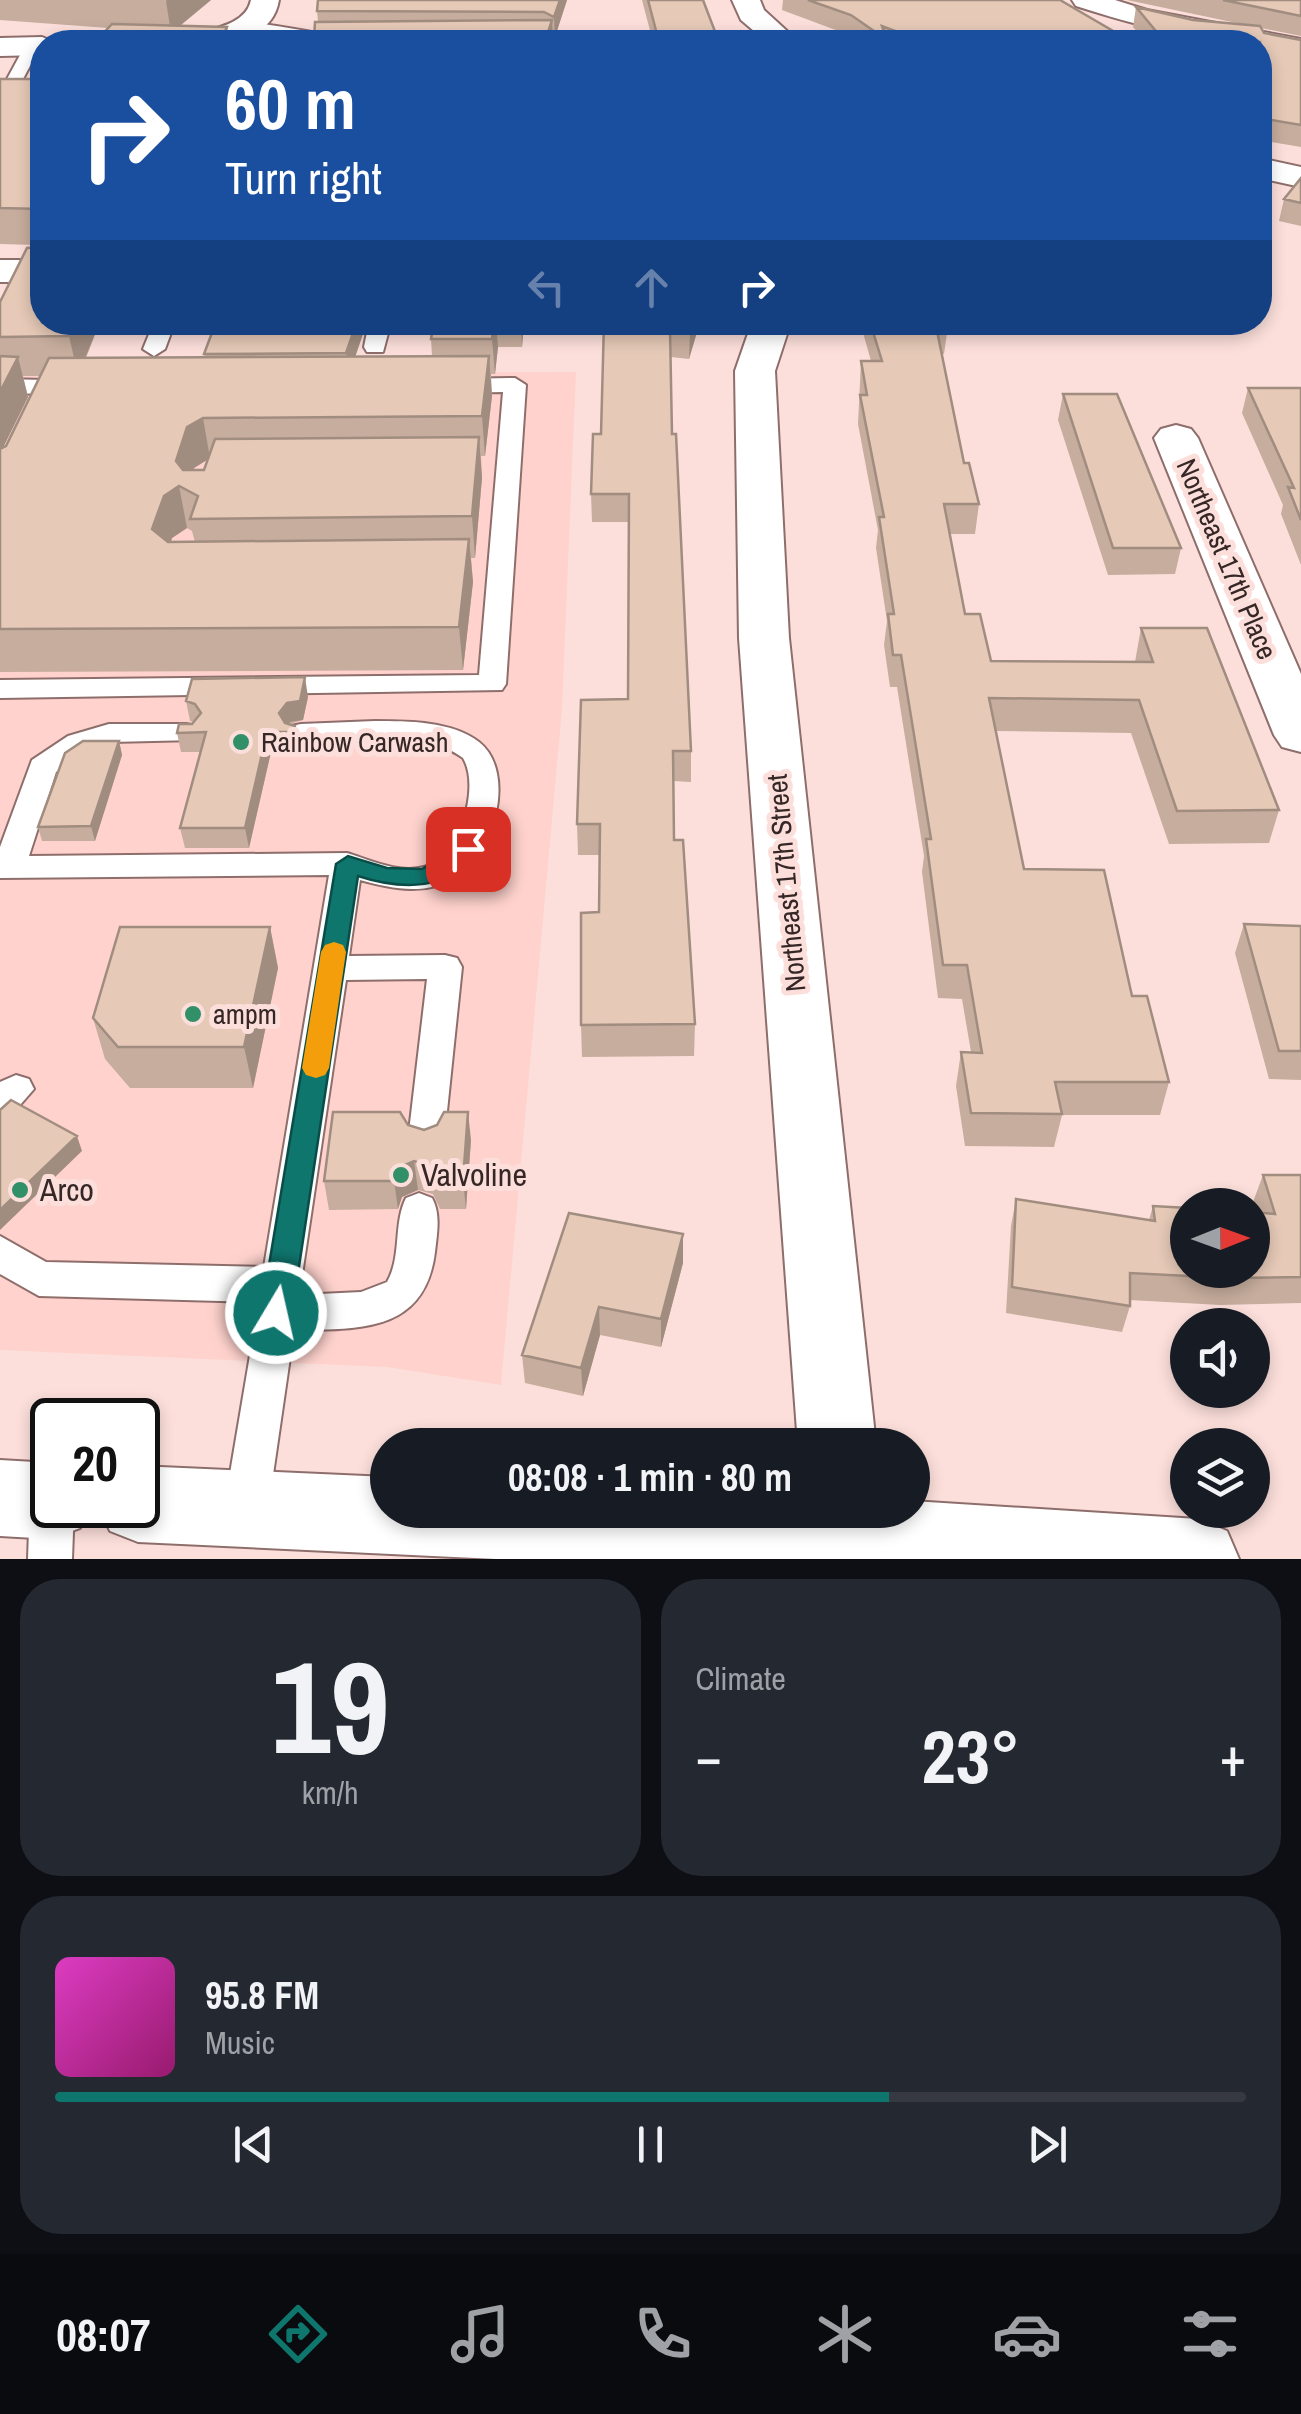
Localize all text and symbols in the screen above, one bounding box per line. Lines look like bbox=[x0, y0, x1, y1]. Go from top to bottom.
text: 60 m bbox=[225, 57, 356, 151]
icon: right bbox=[60, 70, 190, 200]
text: Turn right bbox=[225, 147, 382, 208]
icon: left bbox=[519, 260, 574, 315]
icon: ahead bbox=[624, 260, 679, 315]
icon: right bbox=[729, 260, 784, 315]
street label: Northeast 17th Place bbox=[1168, 453, 1286, 665]
place label: Rainbow Carwash bbox=[261, 723, 449, 761]
marker: Rainbow Carwash bbox=[230, 731, 252, 753]
street label: Northeast 17th Street bbox=[758, 773, 814, 993]
pin bbox=[426, 807, 511, 892]
icon: arrive bbox=[441, 822, 496, 877]
place label: ampm bbox=[213, 995, 277, 1033]
marker: ampm bbox=[182, 1003, 204, 1025]
place label: Valvoline bbox=[421, 1153, 527, 1196]
marker: Valvoline bbox=[390, 1164, 412, 1186]
place label: Arco bbox=[39, 1168, 94, 1211]
marker: Arco bbox=[9, 1179, 31, 1201]
north arrow bbox=[1170, 1188, 1270, 1288]
map controls bbox=[1170, 1188, 1270, 1528]
position arrow bbox=[224, 1261, 328, 1365]
button: sound bbox=[1170, 1308, 1270, 1408]
speed limit sign: 20 bbox=[30, 1398, 160, 1528]
button: layers bbox=[1170, 1428, 1270, 1528]
text: 08:08 · 1 min · 80 m bbox=[508, 1452, 792, 1503]
text: 19 bbox=[271, 1618, 390, 1794]
text: Climate bbox=[696, 1657, 786, 1700]
text: 23° bbox=[922, 1705, 1020, 1806]
text: − bbox=[696, 1719, 722, 1793]
text: + bbox=[1220, 1719, 1246, 1793]
text: km/h bbox=[302, 1771, 359, 1814]
text: 95.8 FM bbox=[205, 1970, 319, 2021]
text: Music bbox=[205, 2021, 275, 2064]
icon: previous bbox=[226, 2117, 281, 2172]
icon: pause bbox=[623, 2117, 678, 2172]
icon: next bbox=[1020, 2117, 1075, 2172]
icon: directions bbox=[263, 2299, 333, 2369]
icon: music bbox=[445, 2299, 515, 2369]
icon: phone bbox=[628, 2299, 698, 2369]
icon: climate bbox=[810, 2299, 880, 2369]
icon: car bbox=[992, 2299, 1062, 2369]
icon: filters bbox=[1175, 2299, 1245, 2369]
text: 08:07 bbox=[56, 2304, 151, 2365]

